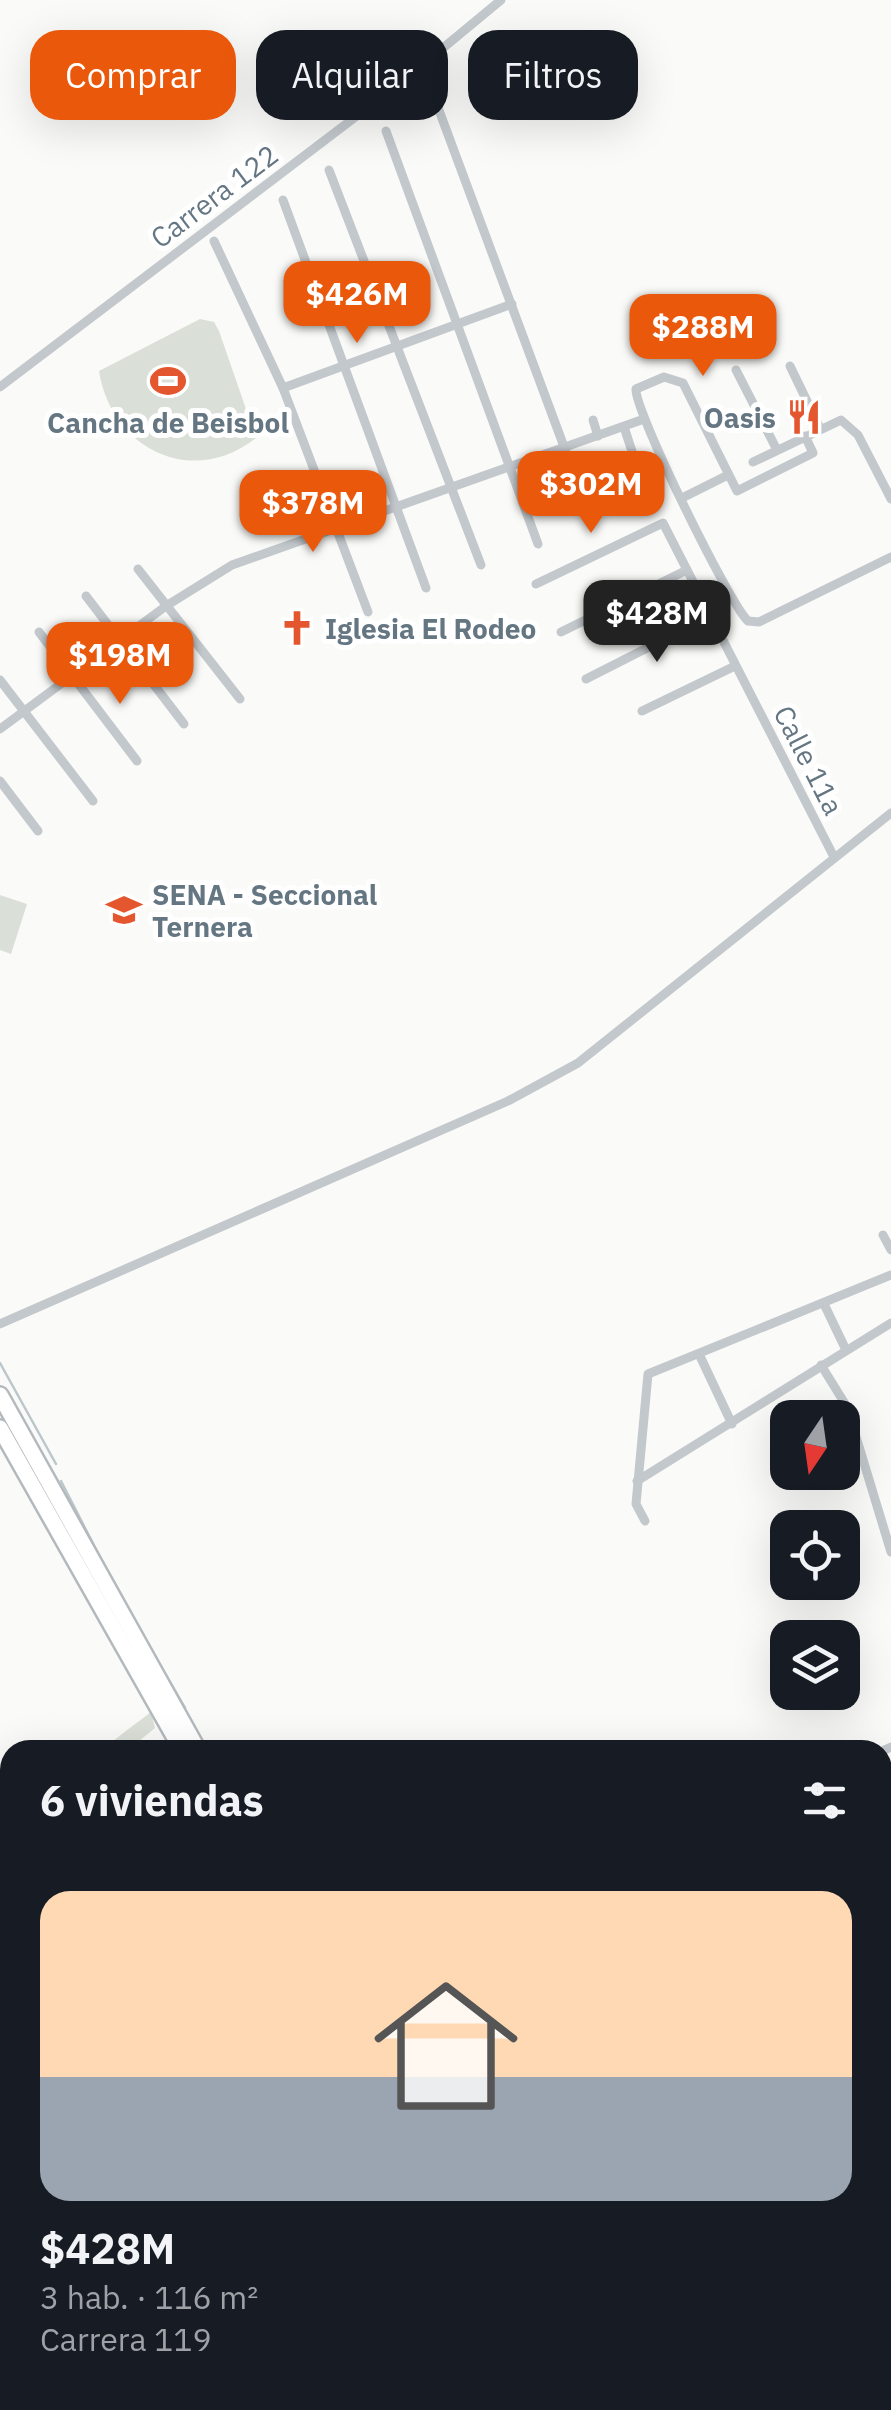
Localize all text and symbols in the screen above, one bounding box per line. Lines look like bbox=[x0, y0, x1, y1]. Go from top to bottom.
chip: Comprar bbox=[30, 30, 236, 120]
chip: Alquilar bbox=[256, 30, 448, 120]
chip: Filtros bbox=[468, 30, 638, 120]
street label: Carrera 122 bbox=[143, 136, 285, 256]
pin: $426M bbox=[287, 261, 427, 346]
text: $426M bbox=[305, 272, 409, 314]
pin: $288M bbox=[633, 294, 773, 379]
text: $288M bbox=[651, 305, 755, 347]
sports icon: Cancha de Beisbol bbox=[149, 362, 187, 400]
restaurant icon: Oasis bbox=[785, 398, 823, 436]
place label: Oasis bbox=[704, 399, 776, 436]
place label: Cancha de Beisbol bbox=[47, 404, 289, 441]
pin: $302M bbox=[521, 451, 661, 536]
text: $302M bbox=[539, 462, 643, 504]
pin: $378M bbox=[243, 470, 383, 555]
text: $378M bbox=[261, 481, 365, 523]
pin: $428M bbox=[587, 580, 727, 665]
text: $428M bbox=[605, 591, 709, 633]
church icon: Iglesia El Rodeo bbox=[278, 609, 316, 647]
place label: Iglesia El Rodeo bbox=[325, 610, 536, 647]
pin: $198M bbox=[50, 622, 190, 707]
text: $198M bbox=[68, 633, 172, 675]
street label: Calle 11a bbox=[766, 699, 852, 821]
place label: SENA - Seccional Ternera bbox=[152, 876, 377, 945]
school or university icon: SENA - Seccional Ternera bbox=[105, 891, 143, 929]
north arrow bbox=[770, 1400, 860, 1490]
map controls bbox=[770, 1400, 860, 1710]
button: locate bbox=[770, 1510, 860, 1600]
button: layers bbox=[770, 1620, 860, 1710]
text: 6 viviendas bbox=[40, 1773, 264, 1828]
icon: filters bbox=[797, 1773, 852, 1828]
icon: home bbox=[356, 1956, 536, 2136]
text: $428M bbox=[40, 2221, 175, 2276]
text: 3 hab. · 116 m² bbox=[40, 2276, 258, 2318]
text: Carrera 119 bbox=[40, 2318, 212, 2360]

